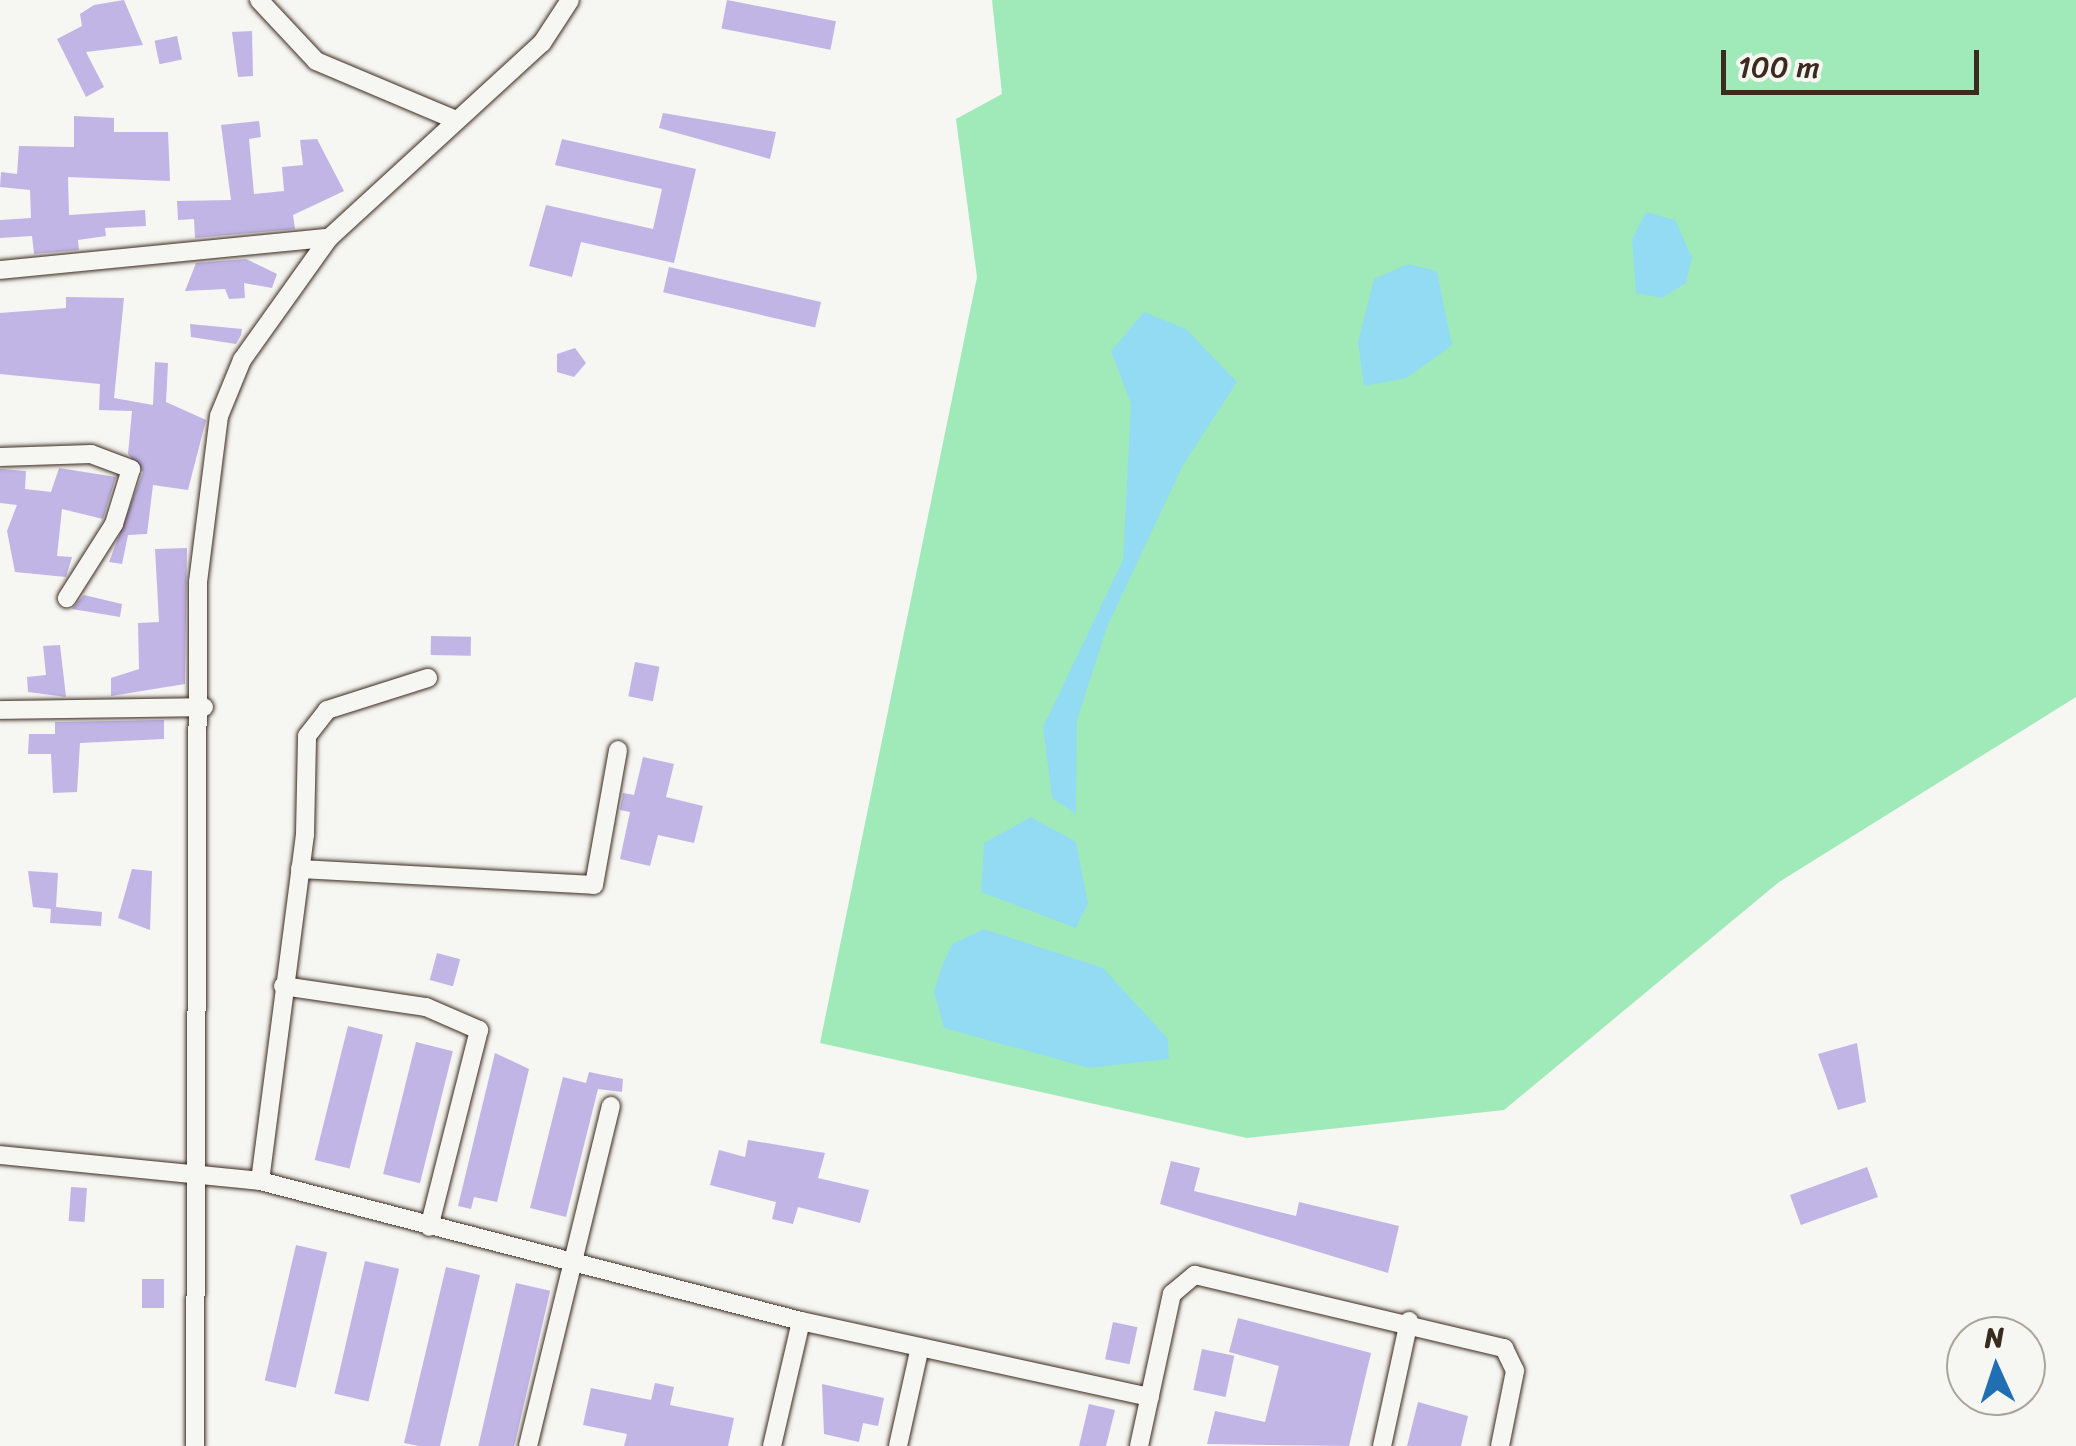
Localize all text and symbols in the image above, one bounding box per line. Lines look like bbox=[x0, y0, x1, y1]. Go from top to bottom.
scale bar bbox=[1726, 30, 1984, 92]
text: 100 m bbox=[1738, 40, 1820, 94]
text: N bbox=[1984, 1313, 2005, 1363]
north arrow bbox=[1946, 1316, 2046, 1416]

